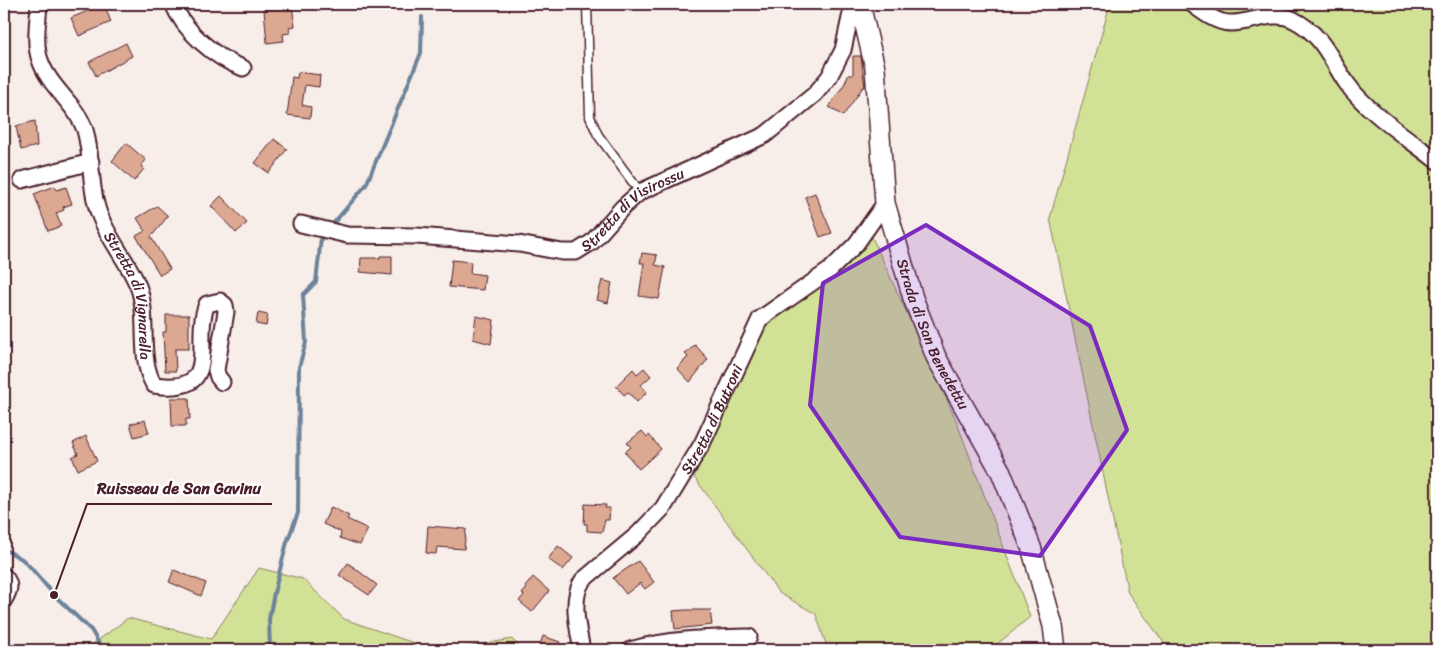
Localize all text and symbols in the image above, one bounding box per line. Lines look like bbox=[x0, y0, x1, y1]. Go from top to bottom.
street label: Stretta di Visirossu bbox=[575, 160, 689, 259]
street label: Stretta di Vignarella bbox=[97, 226, 159, 362]
street label: Strada di San Benedettu bbox=[889, 255, 976, 415]
street label: Stretta di Butroni bbox=[673, 359, 750, 479]
callout: Ruisseau de San Gavinu bbox=[87, 473, 272, 504]
text: Ruisseau de San Gavinu bbox=[96, 474, 262, 503]

